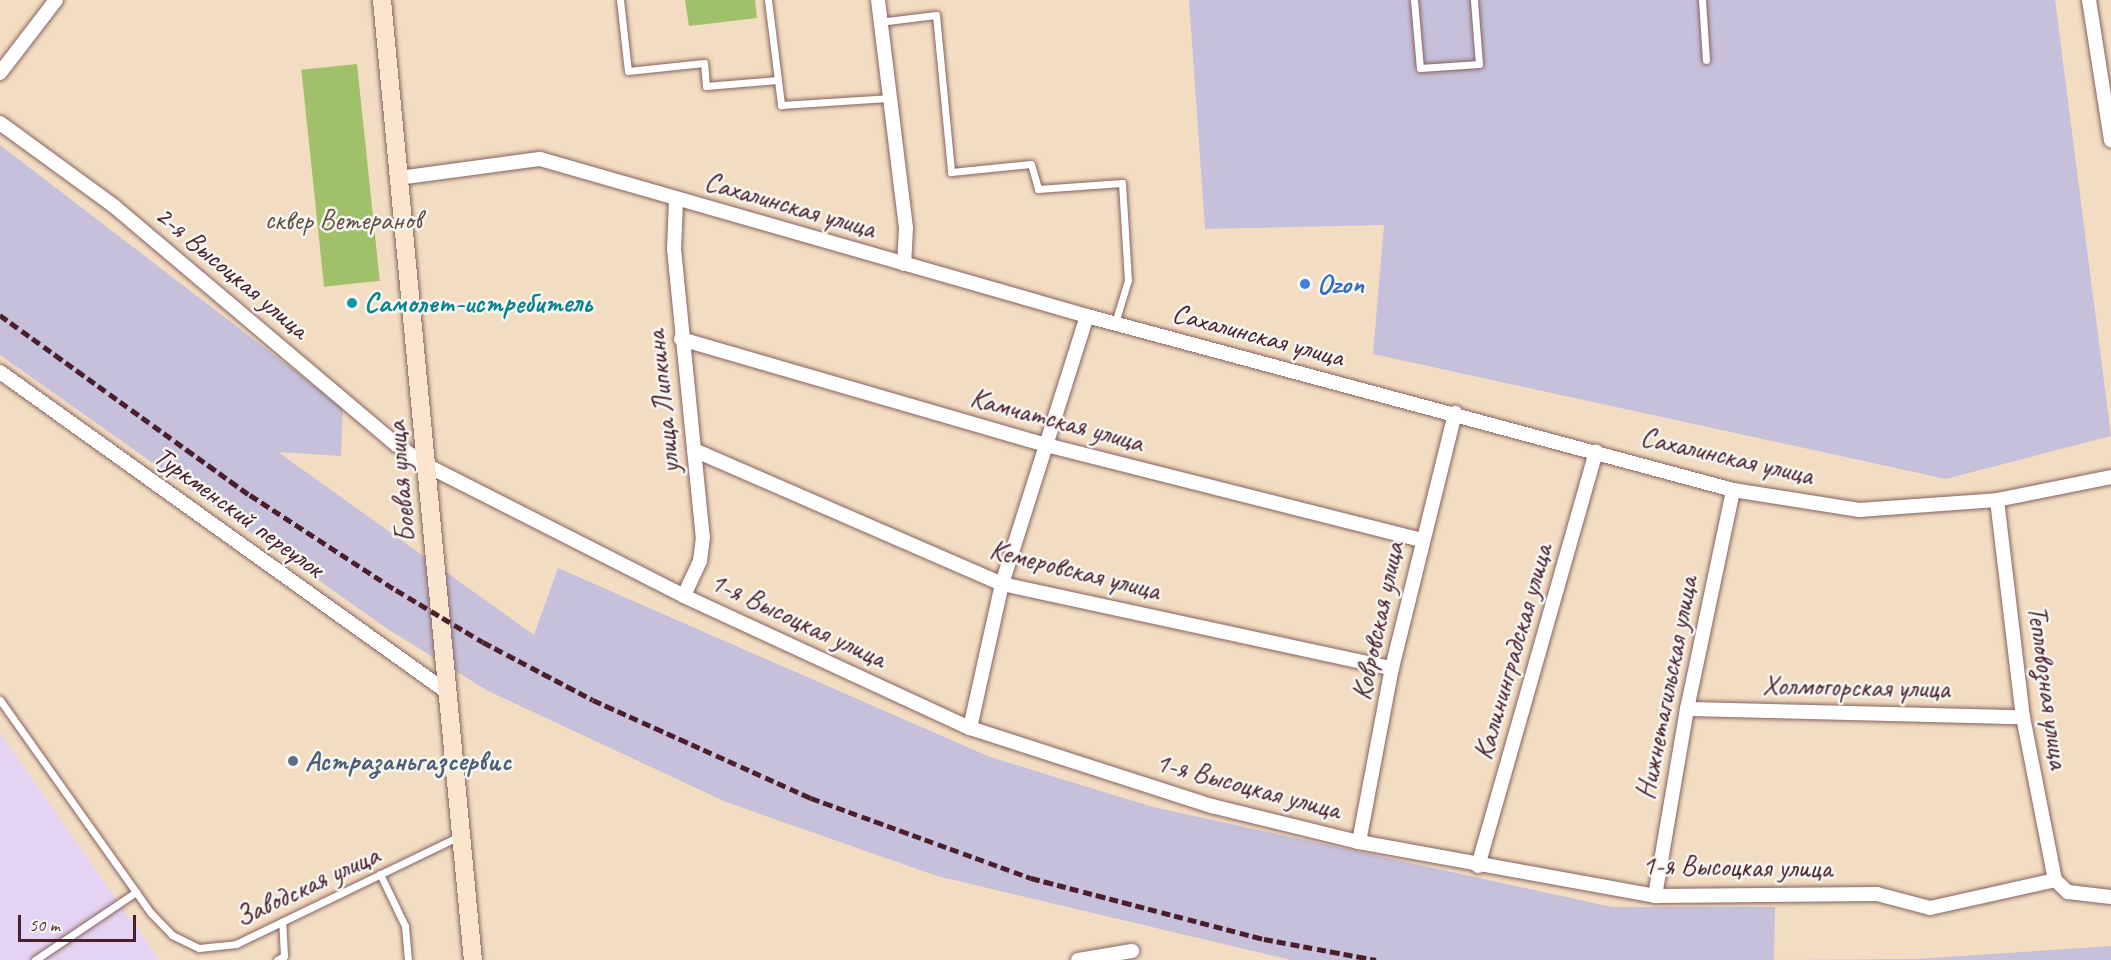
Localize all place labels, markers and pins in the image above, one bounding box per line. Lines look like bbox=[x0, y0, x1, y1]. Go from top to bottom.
place label: Ozon bbox=[1317, 267, 1364, 301]
marker: Ozon bbox=[1298, 277, 1312, 291]
place label: Самолет-истребитель bbox=[364, 286, 592, 320]
marker: Самолет-истребитель bbox=[345, 296, 359, 310]
place label: Астразаньгазсервис bbox=[305, 744, 511, 778]
marker: Астразаньгазсервис bbox=[286, 754, 300, 768]

